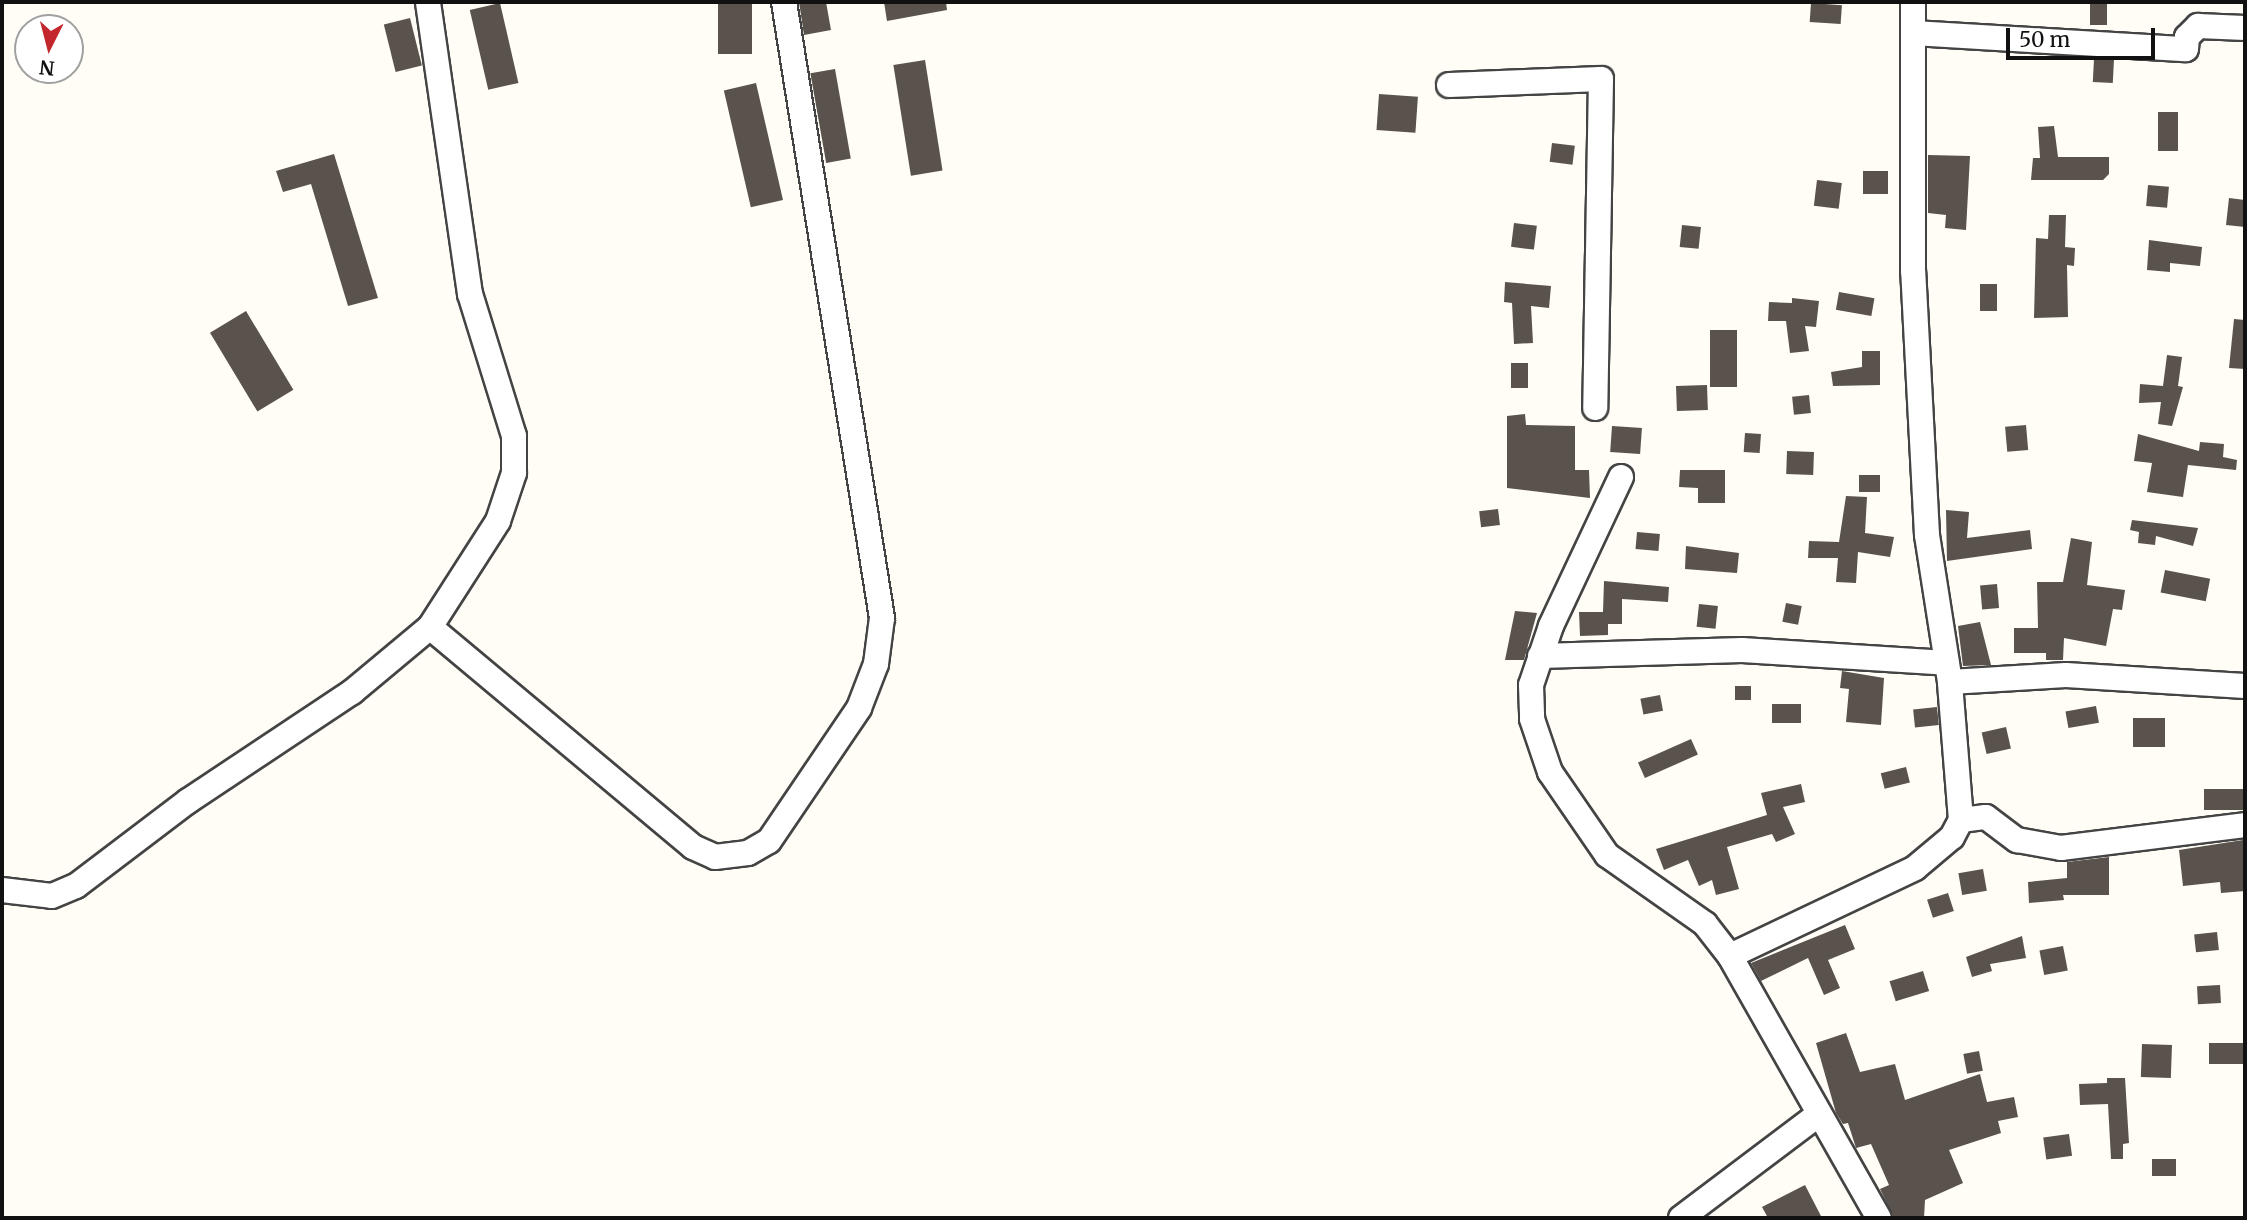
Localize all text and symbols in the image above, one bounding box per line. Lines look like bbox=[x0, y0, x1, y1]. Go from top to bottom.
north arrow bbox=[14, 14, 84, 84]
scale bar bbox=[2009, 14, 2158, 58]
text: 50 m bbox=[2019, 26, 2070, 53]
text: N bbox=[38, 55, 56, 81]

